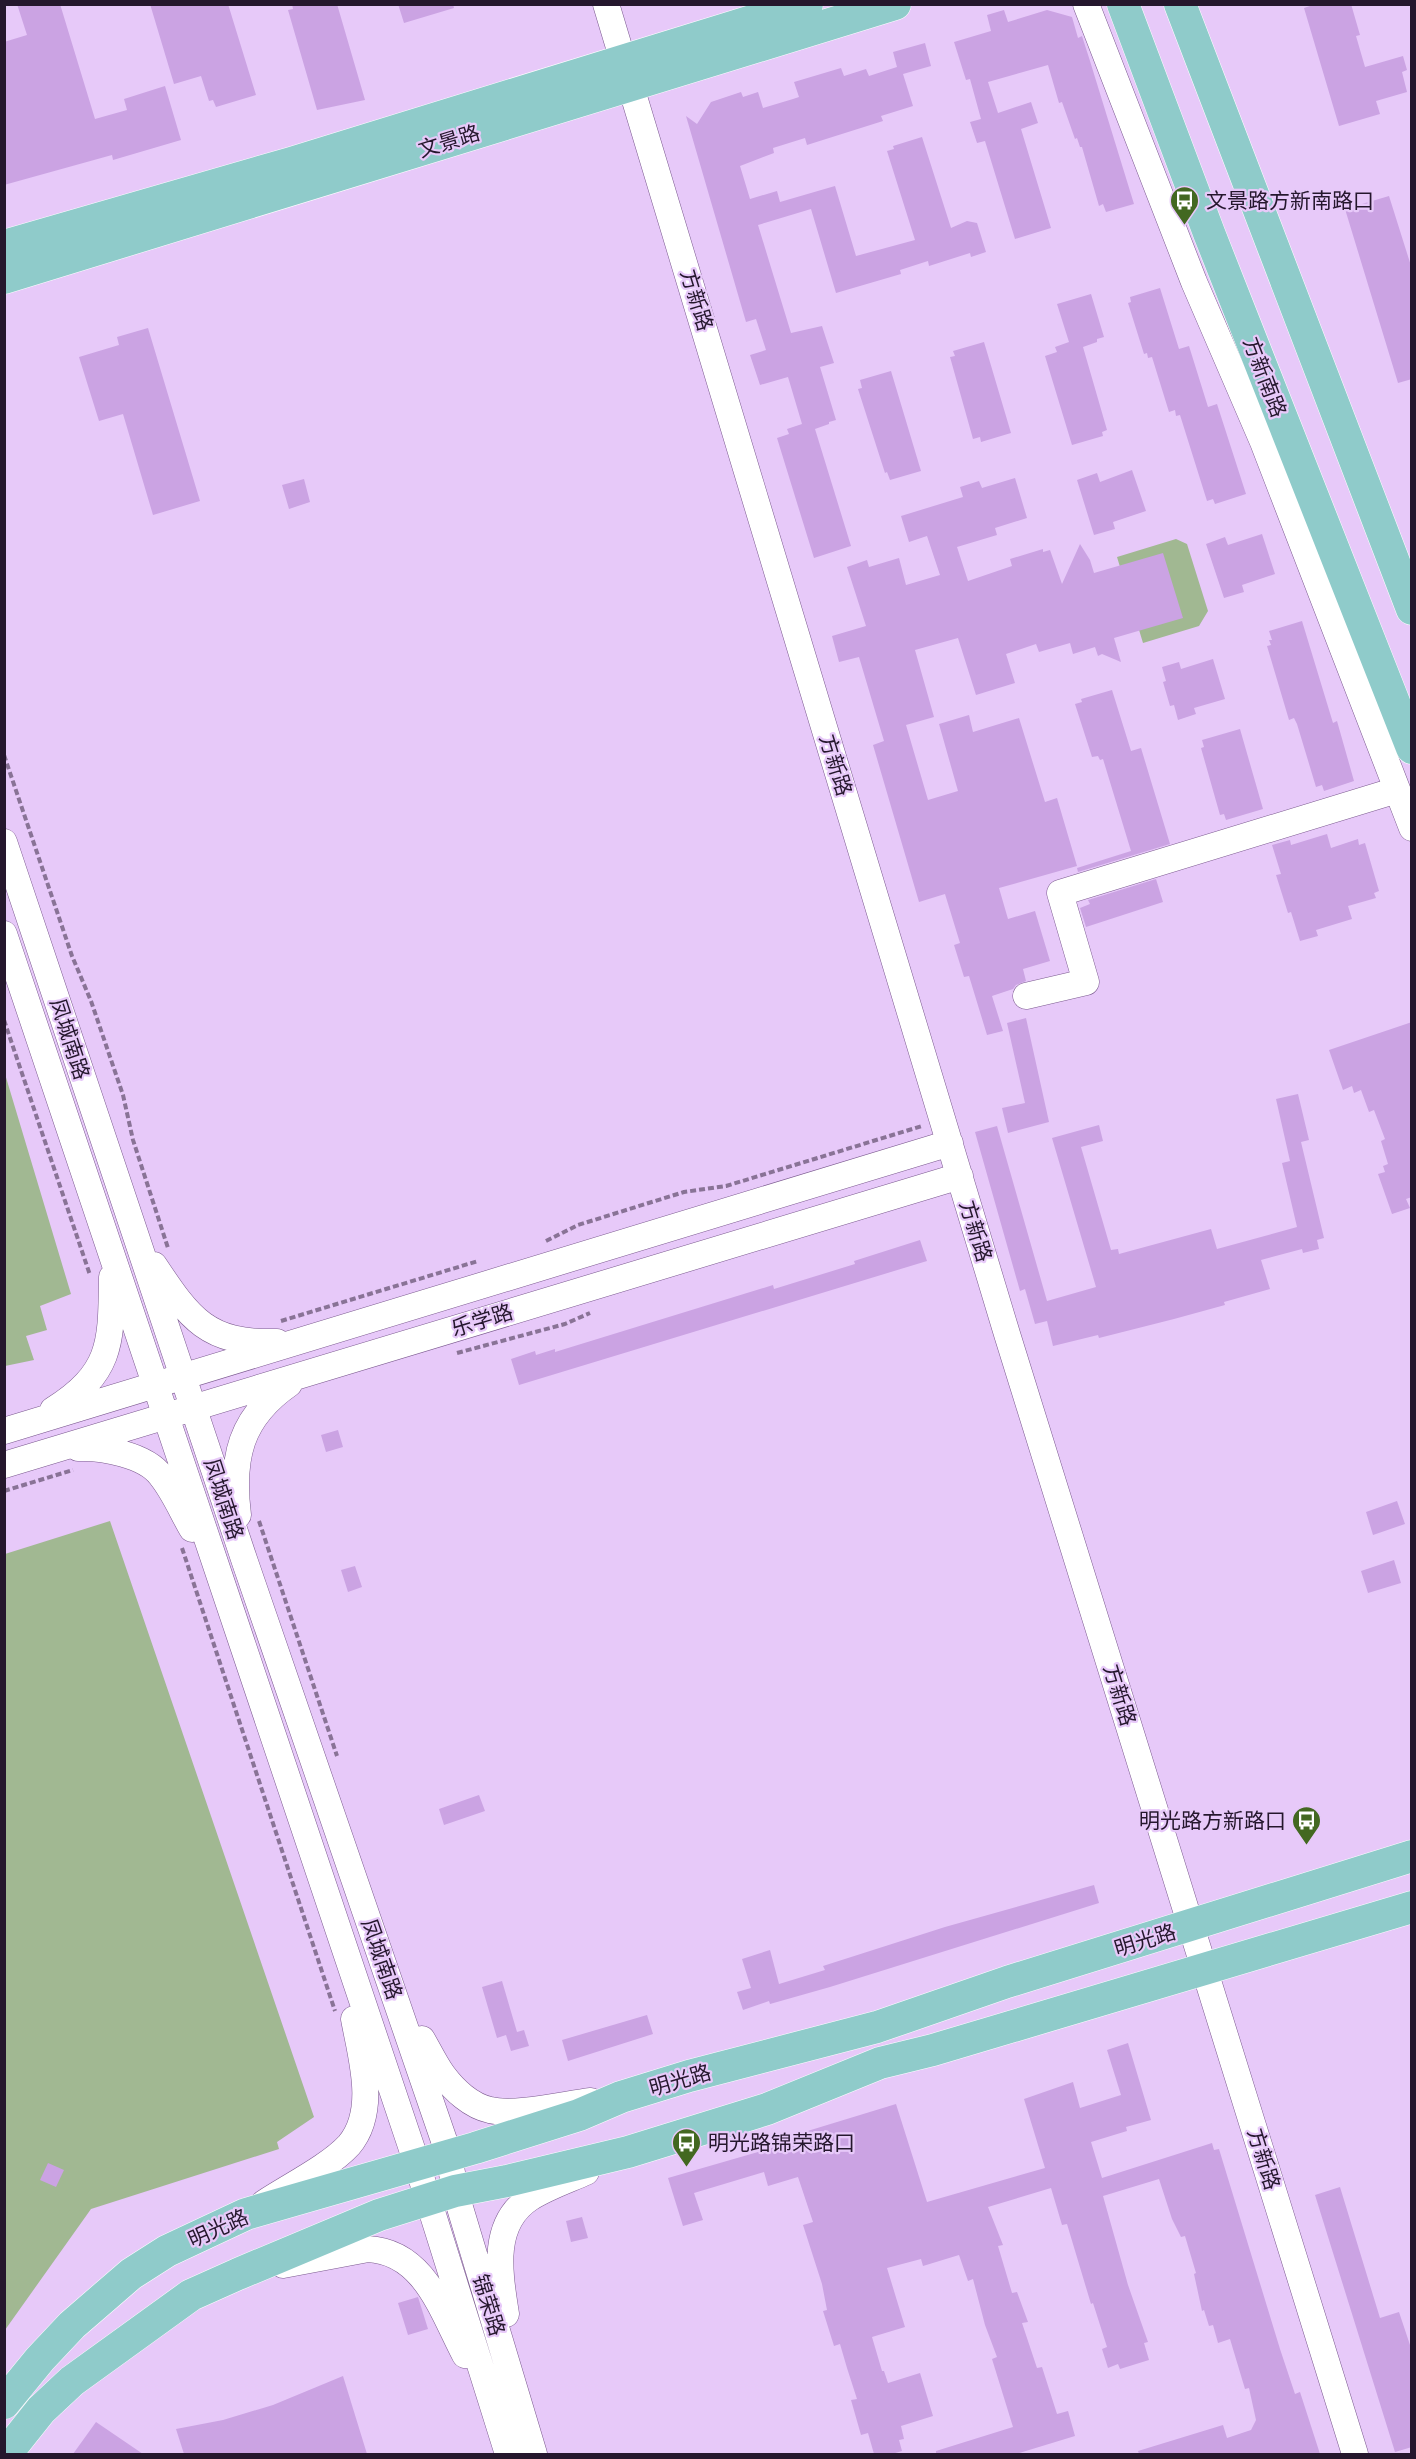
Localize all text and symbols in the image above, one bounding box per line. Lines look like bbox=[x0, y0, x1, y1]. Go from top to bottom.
street label: 文景路 bbox=[415, 120, 483, 162]
bus stop icon: 文景路方新南路口 bbox=[1169, 184, 1201, 226]
place label: 文景路方新南路口 bbox=[1206, 188, 1374, 213]
street label: 方新路 bbox=[676, 266, 718, 334]
street label: 方新南路 bbox=[1238, 333, 1292, 421]
street label: 方新路 bbox=[815, 731, 857, 799]
street label: 凤城南路 bbox=[45, 995, 95, 1083]
street label: 方新路 bbox=[955, 1197, 997, 1265]
street label: 乐学路 bbox=[448, 1299, 516, 1341]
street label: 凤城南路 bbox=[199, 1455, 249, 1543]
street label: 方新路 bbox=[1099, 1661, 1141, 1729]
bus stop icon: 明光路方新路口 bbox=[1291, 1804, 1323, 1846]
place label: 明光路方新路口 bbox=[1139, 1808, 1286, 1833]
street label: 凤城南路 bbox=[357, 1915, 407, 2003]
street label: 明光路 bbox=[1111, 1919, 1179, 1961]
street label: 明光路 bbox=[646, 2059, 714, 2101]
street label: 方新路 bbox=[1243, 2125, 1285, 2193]
bus stop icon: 明光路锦荣路口 bbox=[671, 2126, 703, 2168]
place label: 明光路锦荣路口 bbox=[708, 2130, 855, 2155]
street label: 明光路 bbox=[184, 2204, 252, 2252]
street label: 锦荣路 bbox=[468, 2271, 510, 2339]

